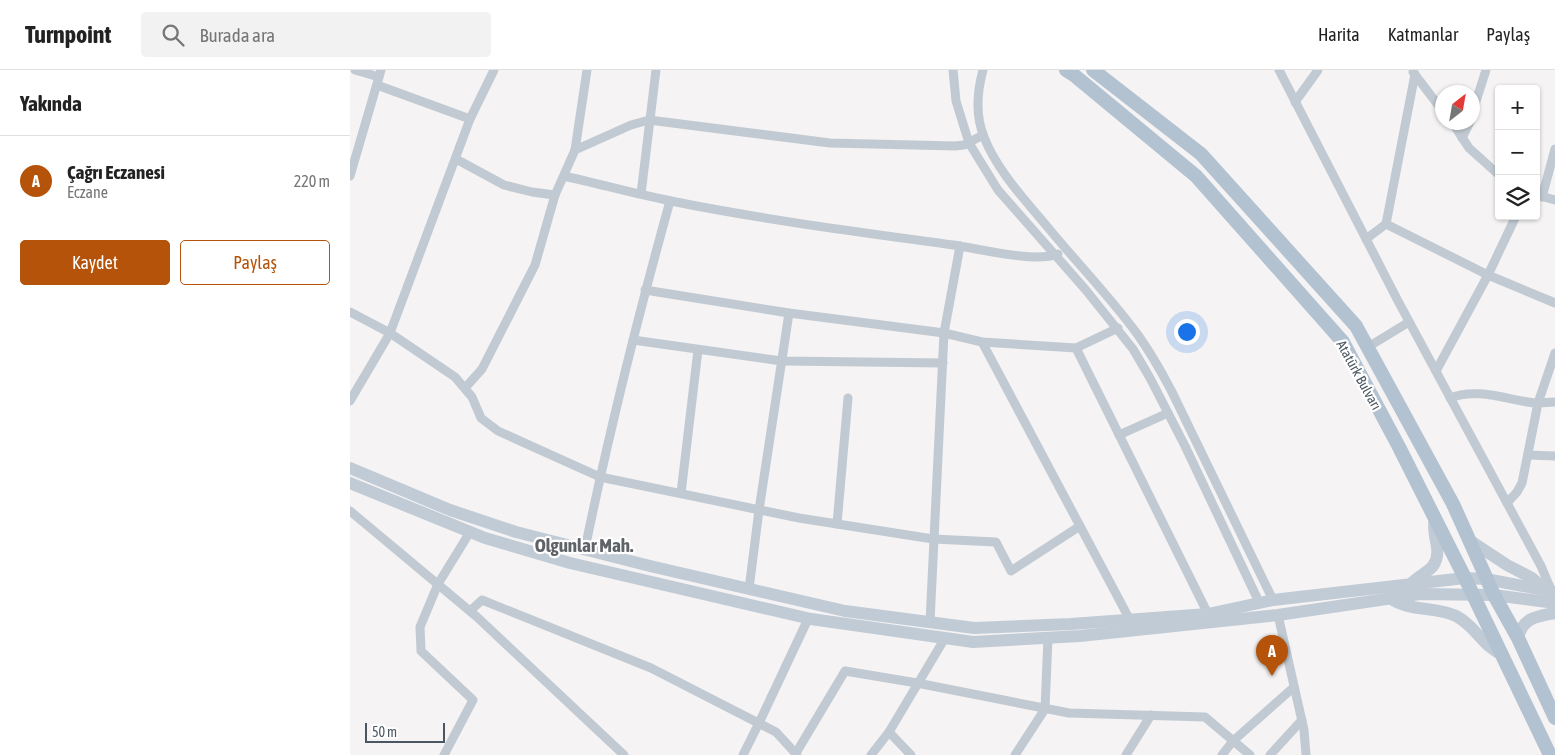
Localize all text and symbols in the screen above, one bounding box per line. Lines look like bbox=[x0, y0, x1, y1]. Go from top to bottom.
search box bbox=[141, 12, 491, 57]
text: Turnpoint bbox=[25, 21, 111, 48]
icon: search bbox=[159, 21, 187, 49]
text: Burada ara bbox=[199, 24, 275, 46]
text: Harita bbox=[1318, 24, 1360, 45]
text: Katmanlar bbox=[1388, 24, 1458, 45]
text: Paylaş bbox=[1486, 24, 1530, 45]
north arrow bbox=[1435, 85, 1480, 130]
map controls bbox=[1495, 85, 1540, 220]
button: + bbox=[1495, 85, 1540, 130]
text: Yakında bbox=[20, 91, 82, 115]
button: − bbox=[1495, 130, 1540, 175]
text: Çağrı Eczanesi bbox=[67, 161, 165, 183]
text: A bbox=[32, 172, 40, 190]
text: 220 m bbox=[294, 172, 330, 190]
button: layers bbox=[1495, 175, 1540, 220]
text: Eczane bbox=[67, 183, 108, 201]
button: Kaydet bbox=[20, 240, 170, 285]
button: Paylaş bbox=[180, 240, 330, 285]
your location bbox=[1174, 319, 1200, 345]
street label: Atatürk Bulvarı bbox=[1333, 338, 1385, 412]
district label: Olgunlar Mah. bbox=[535, 534, 634, 556]
pin: A bbox=[1256, 635, 1288, 676]
scale bar bbox=[365, 720, 445, 743]
text: 50 m bbox=[372, 724, 397, 740]

